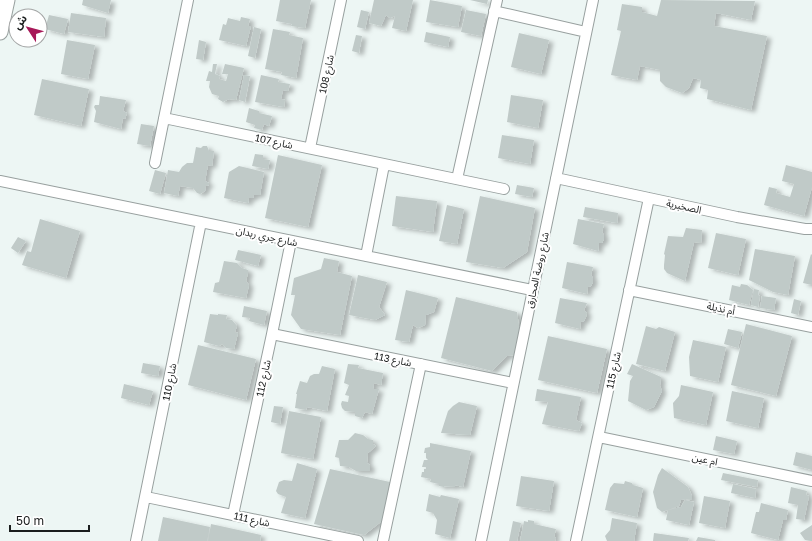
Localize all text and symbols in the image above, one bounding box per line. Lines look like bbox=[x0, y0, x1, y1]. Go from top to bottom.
north arrow bbox=[8, 8, 48, 48]
text: ش bbox=[10, 12, 30, 32]
street label: شارع 108 bbox=[316, 53, 338, 95]
street label: شارع 107 bbox=[254, 131, 294, 153]
street label: الصخبرية bbox=[665, 196, 703, 217]
street label: شارع جري ربدان bbox=[235, 224, 299, 251]
street label: شارع روضة المحارق bbox=[523, 231, 553, 310]
street label: أم نذيلة bbox=[705, 299, 737, 320]
street label: شارع 113 bbox=[373, 350, 413, 370]
street label: شارع 115 bbox=[603, 350, 625, 390]
street label: شارع 112 bbox=[253, 358, 275, 398]
street label: شارع 110 bbox=[159, 362, 180, 402]
street label: ام عين bbox=[691, 450, 719, 470]
scale bar bbox=[10, 507, 89, 533]
street label: شارع 111 bbox=[232, 509, 271, 531]
text: 50 m bbox=[16, 513, 44, 528]

